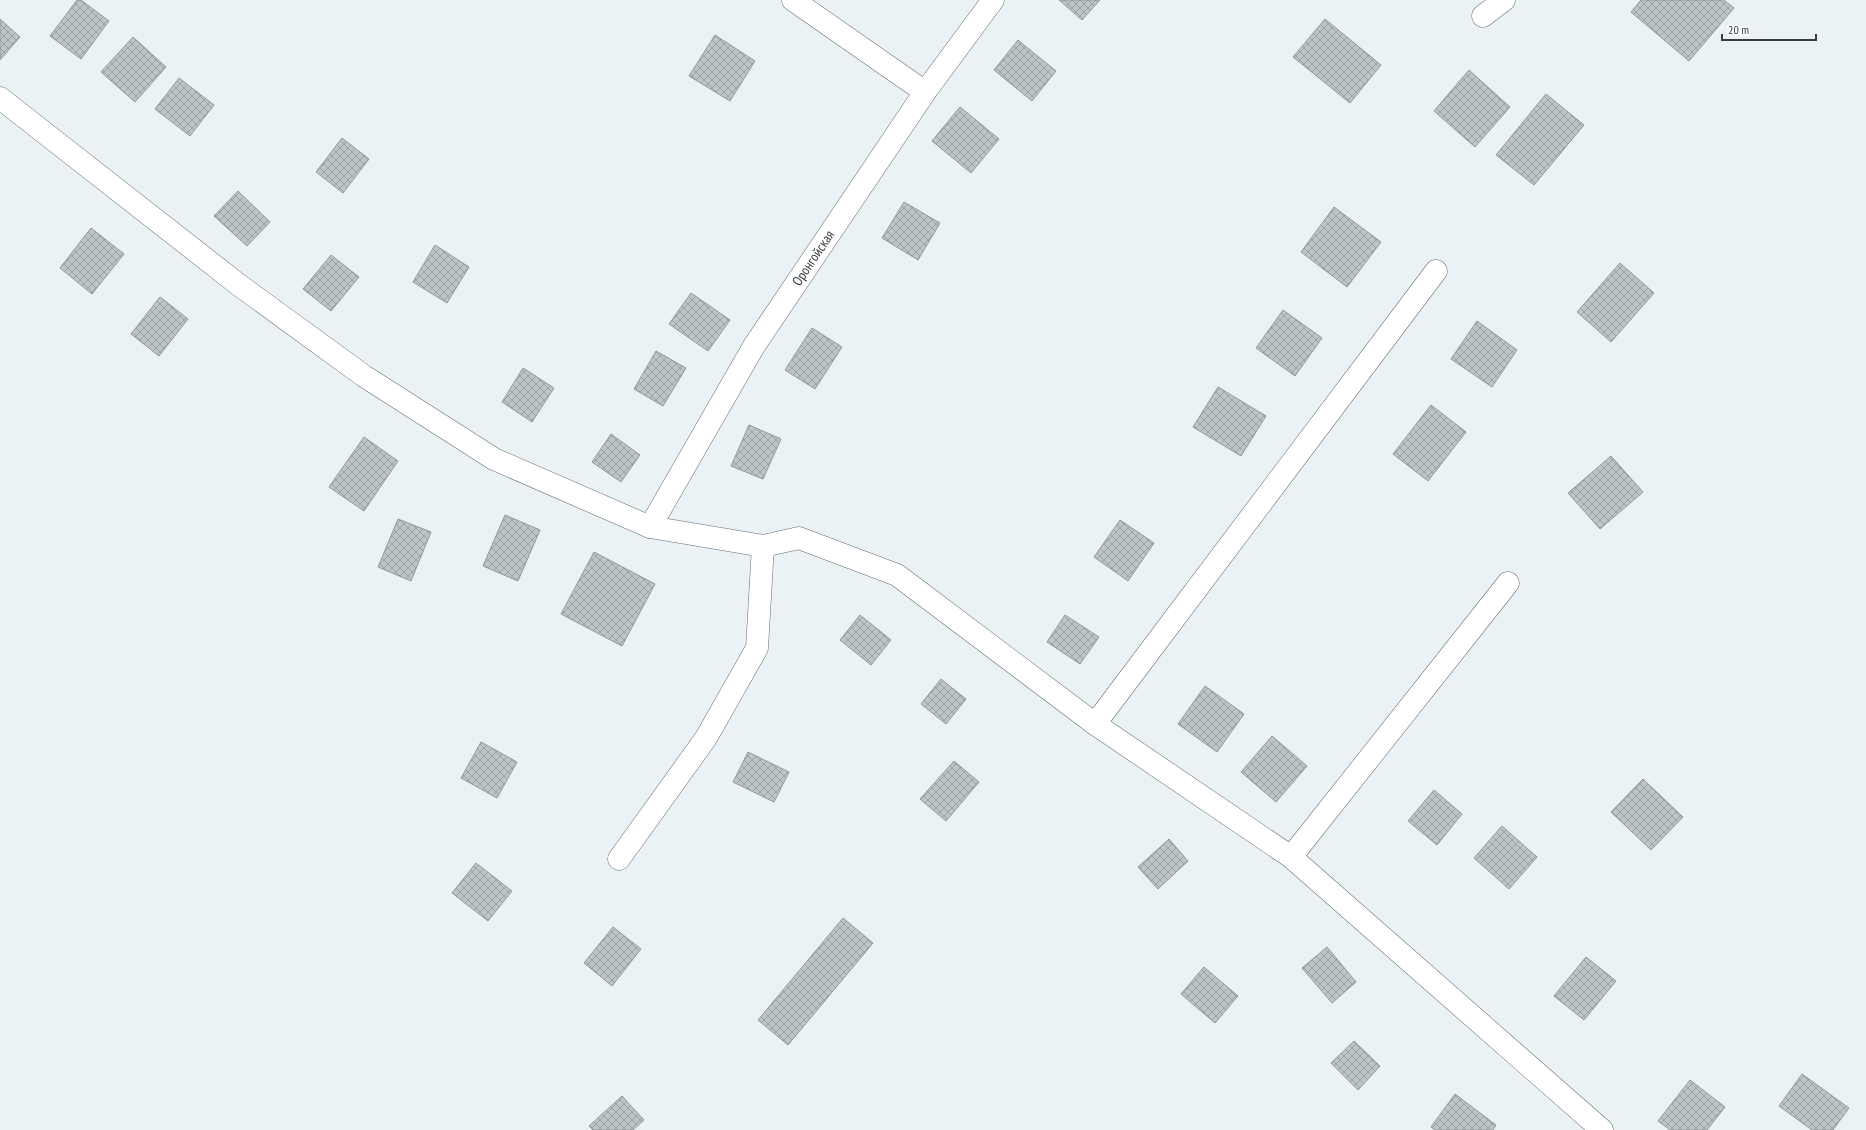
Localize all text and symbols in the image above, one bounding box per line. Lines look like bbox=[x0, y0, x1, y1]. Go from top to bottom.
scale bar bbox=[1722, 16, 1816, 42]
text: 20 m bbox=[1728, 22, 1749, 37]
street label: Оронгойская bbox=[788, 227, 838, 289]

